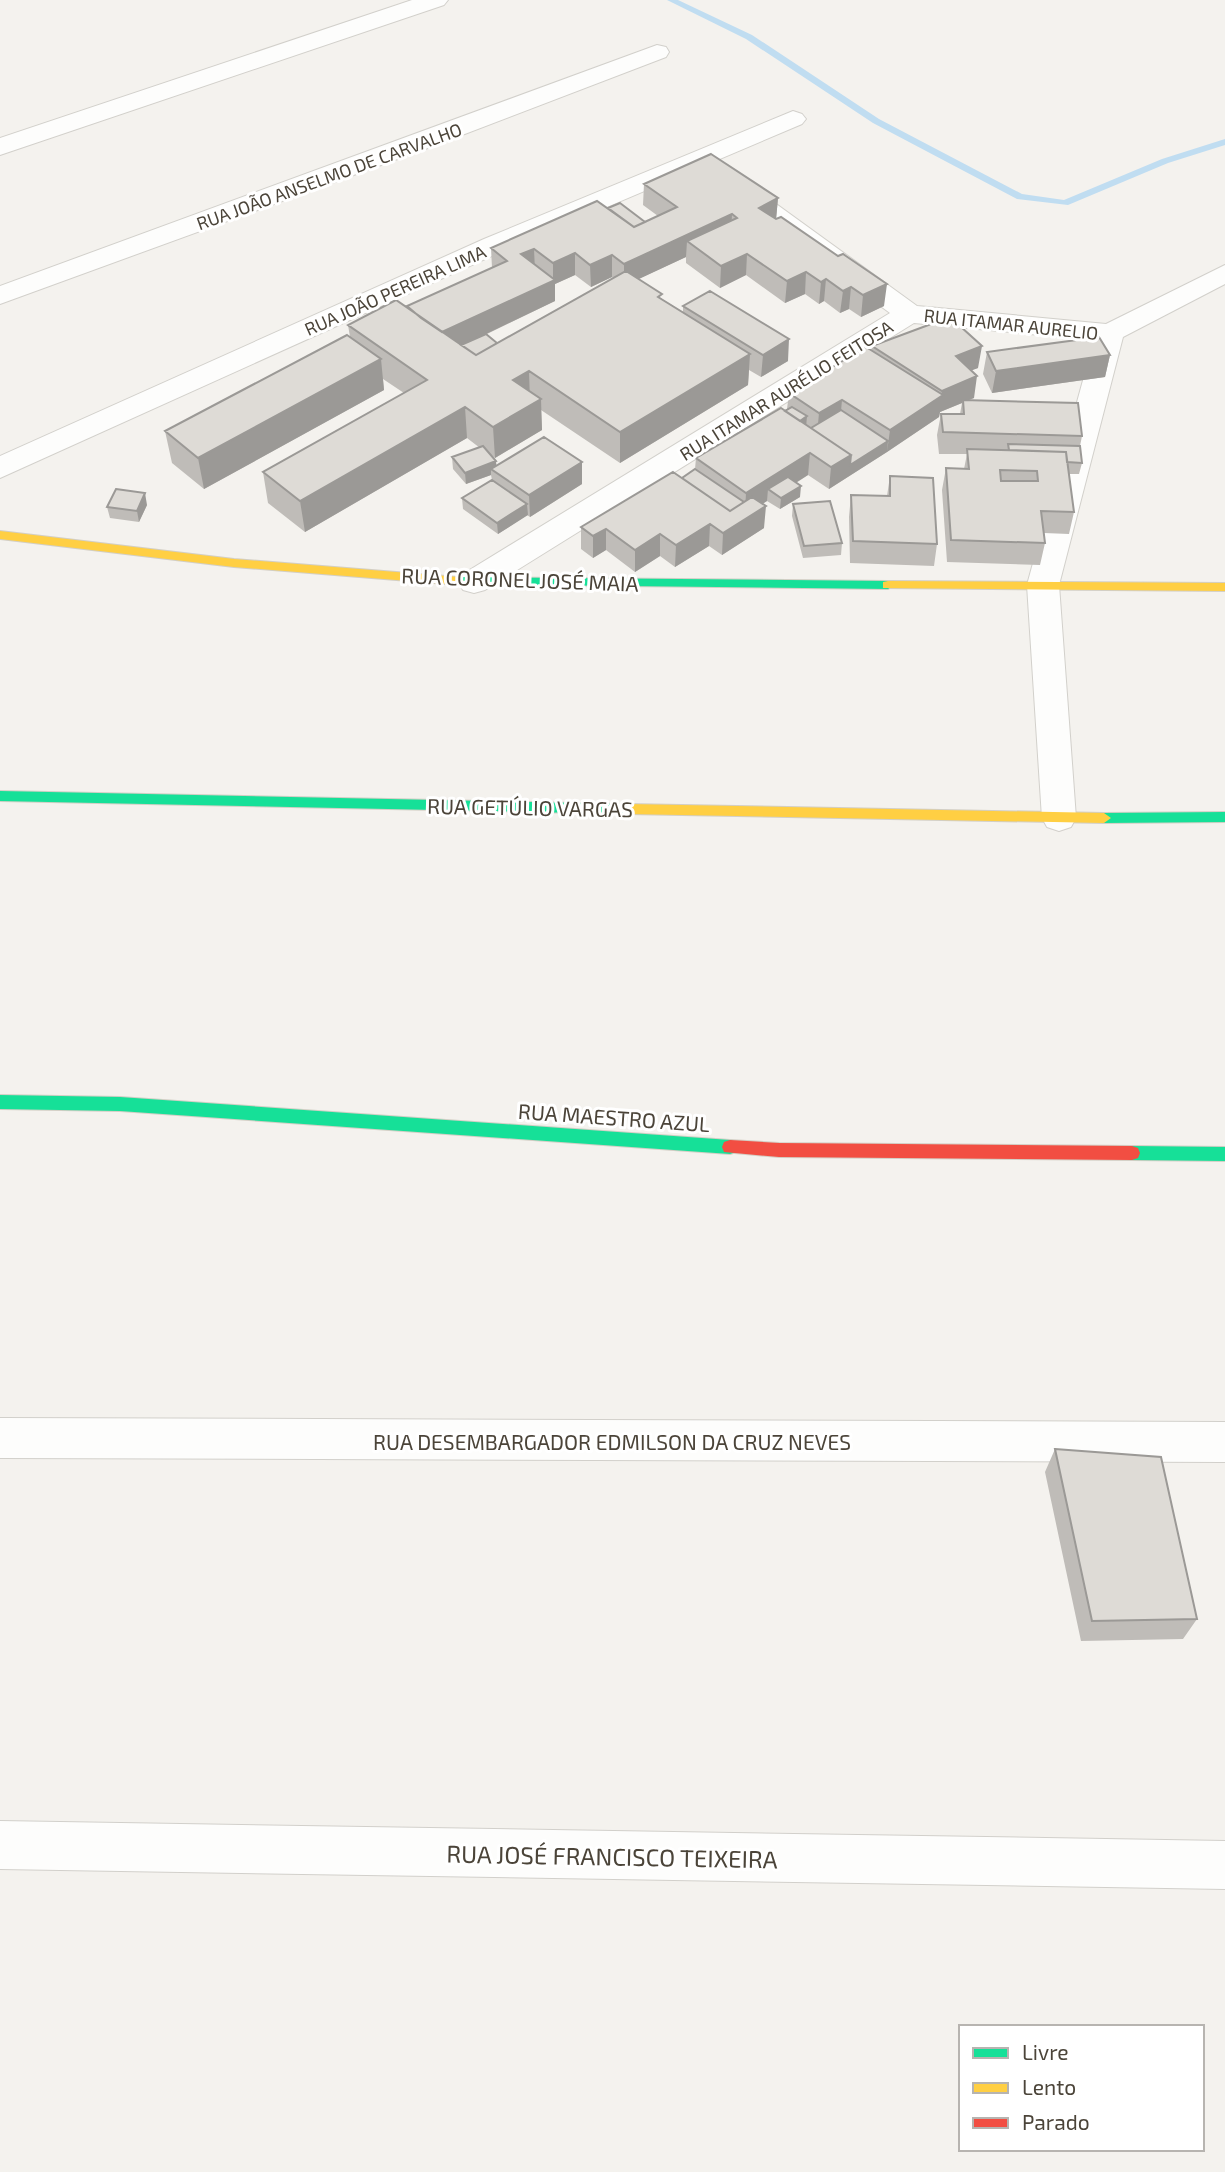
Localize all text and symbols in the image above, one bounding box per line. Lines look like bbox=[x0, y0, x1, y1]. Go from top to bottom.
street label: RUA JOÃO ANSELMO DE CARVALHO bbox=[193, 118, 465, 234]
street label: RUA JOÃO PEREIRA LIMA bbox=[301, 240, 490, 340]
street label: RUA ITAMAR AURELIO bbox=[923, 304, 1099, 344]
street label: RUA ITAMAR AURÉLIO FEITOSA bbox=[675, 315, 897, 465]
street label: RUA CORONEL JOSÉ MAIA bbox=[401, 562, 639, 596]
street label: RUA GETÚLIO VARGAS bbox=[427, 793, 633, 821]
street label: RUA MAESTRO AZUL bbox=[517, 1098, 711, 1136]
street label: RUA DESEMBARGADOR EDMILSON DA CRUZ NEVES bbox=[373, 1429, 851, 1454]
street label: RUA JOSÉ FRANCISCO TEIXEIRA bbox=[446, 1839, 778, 1873]
legend bbox=[959, 2025, 1204, 2151]
text: Livre bbox=[1022, 2039, 1069, 2064]
text: Lento bbox=[1022, 2074, 1076, 2099]
text: Parado bbox=[1022, 2109, 1090, 2134]

